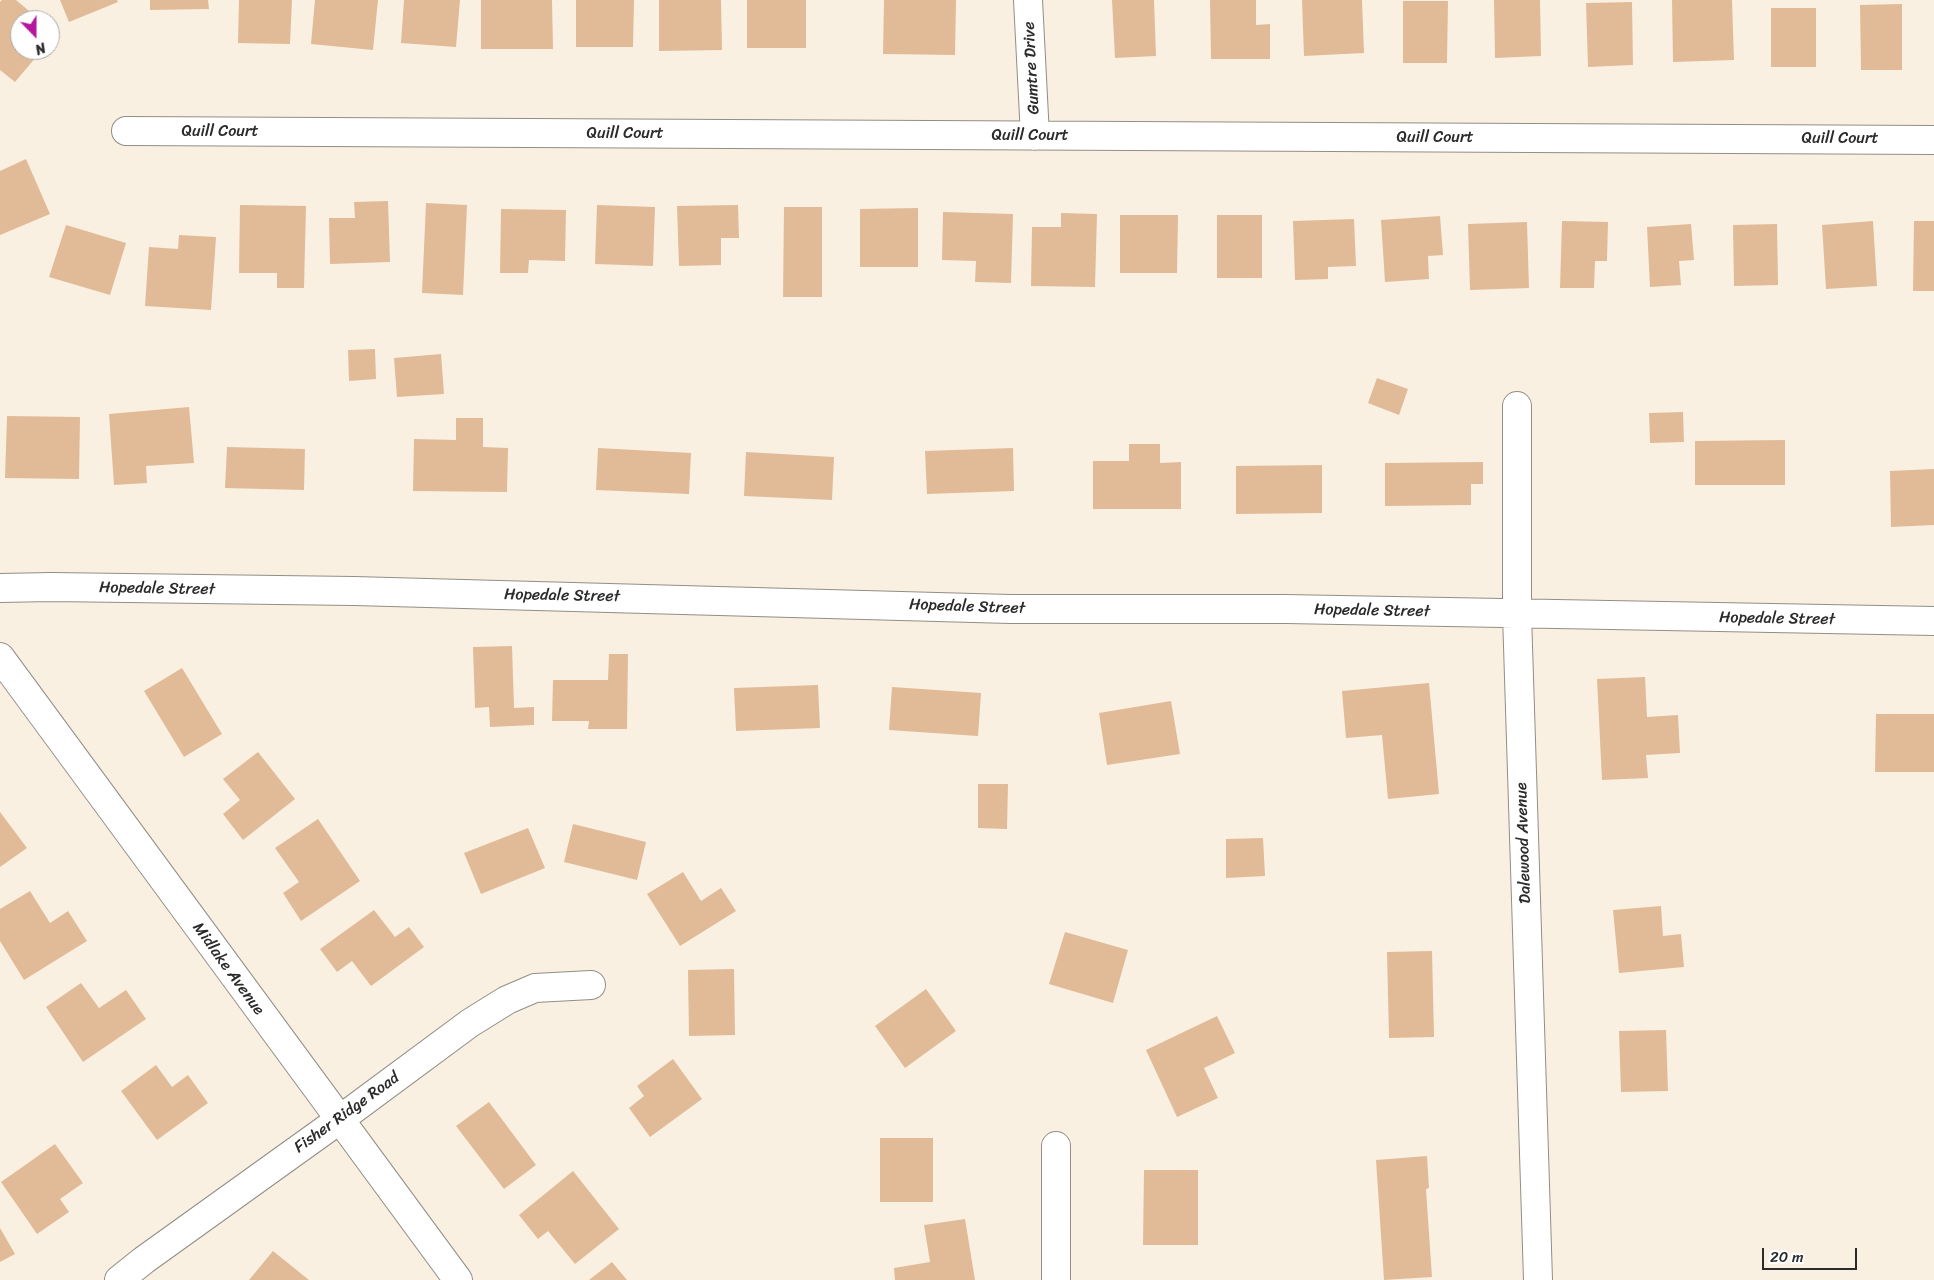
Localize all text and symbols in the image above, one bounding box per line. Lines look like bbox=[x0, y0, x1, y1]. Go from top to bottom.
north arrow bbox=[10, 10, 60, 60]
street label: Gumtre Drive bbox=[1020, 21, 1044, 115]
text: N bbox=[31, 35, 50, 62]
street label: Quill Court bbox=[182, 122, 258, 142]
street label: Quill Court bbox=[587, 124, 663, 144]
street label: Quill Court bbox=[992, 126, 1068, 146]
street label: Quill Court bbox=[1397, 128, 1473, 148]
street label: Quill Court bbox=[1802, 129, 1878, 149]
street label: Hopedale Street bbox=[99, 578, 215, 600]
street label: Hopedale Street bbox=[504, 585, 620, 607]
street label: Hopedale Street bbox=[909, 595, 1025, 619]
street label: Hopedale Street bbox=[1314, 600, 1430, 622]
street label: Hopedale Street bbox=[1719, 608, 1835, 630]
street label: Dalewood Avenue bbox=[1512, 782, 1536, 904]
street label: Midlake Avenue bbox=[188, 919, 268, 1019]
street label: Fisher Ridge Road bbox=[291, 1068, 403, 1158]
scale bar bbox=[1764, 1238, 1859, 1270]
text: 20 m bbox=[1770, 1244, 1804, 1270]

